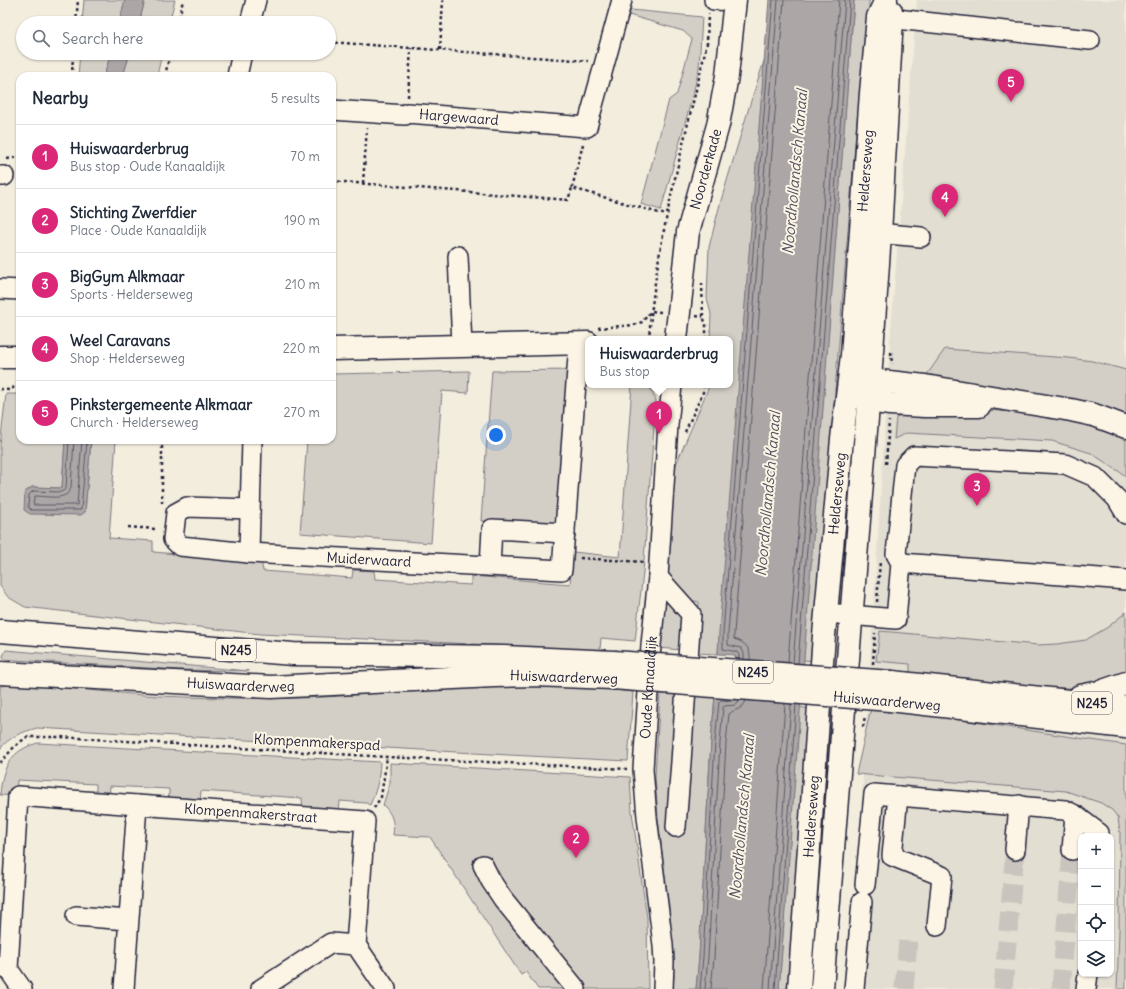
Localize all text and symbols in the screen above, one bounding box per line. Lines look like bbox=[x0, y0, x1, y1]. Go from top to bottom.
search box bbox=[16, 16, 336, 60]
icon: search bbox=[30, 27, 52, 49]
text: Search here bbox=[62, 29, 143, 48]
pin: 5 bbox=[998, 69, 1024, 102]
water label: Noordhollandsch Kanaal bbox=[778, 86, 811, 255]
text: Nearby bbox=[32, 87, 88, 109]
text: 5 results bbox=[271, 90, 320, 107]
street label: Hargewaard bbox=[418, 105, 499, 129]
street label: Noorderkade bbox=[686, 127, 726, 212]
street label: Helderseweg bbox=[853, 129, 877, 213]
text: Huiswaarderbrug bbox=[70, 139, 189, 158]
text: 1 bbox=[42, 148, 48, 165]
text: 70 m bbox=[291, 148, 320, 165]
text: Bus stop · Oude Kanaaldijk bbox=[70, 158, 225, 175]
pin: 4 bbox=[932, 184, 958, 217]
text: Stichting Zwerfdier bbox=[70, 203, 197, 222]
text: 2 bbox=[41, 212, 49, 229]
text: 190 m bbox=[284, 212, 320, 229]
text: Place · Oude Kanaaldijk bbox=[70, 222, 207, 239]
text: BigGym Alkmaar bbox=[70, 267, 185, 286]
text: 3 bbox=[41, 276, 49, 293]
text: 210 m bbox=[285, 276, 320, 293]
text: Sports · Helderseweg bbox=[70, 286, 193, 303]
text: Weel Caravans bbox=[70, 331, 170, 350]
popup bbox=[585, 336, 733, 388]
text: 4 bbox=[41, 340, 49, 357]
text: 220 m bbox=[283, 340, 320, 357]
text: Huiswaarderbrug bbox=[600, 344, 718, 363]
text: Shop · Helderseweg bbox=[70, 350, 185, 367]
text: Bus stop bbox=[600, 363, 650, 380]
text: Pinkstergemeente Alkmaar bbox=[70, 395, 252, 414]
pin: 1 bbox=[646, 401, 672, 434]
text: 5 bbox=[41, 404, 49, 421]
text: 270 m bbox=[283, 404, 320, 421]
water label: Noordhollandsch Kanaal bbox=[751, 408, 784, 577]
text: Church · Helderseweg bbox=[70, 414, 198, 431]
your location bbox=[486, 425, 506, 445]
street label: Helderseweg bbox=[824, 452, 850, 535]
pin: 3 bbox=[964, 473, 990, 506]
street label: Muiderwaard bbox=[326, 548, 412, 571]
street label: Oude Kanaaldijk bbox=[636, 635, 661, 740]
road number: N245 bbox=[216, 639, 256, 661]
road number: N245 bbox=[733, 661, 773, 683]
street label: Huiswaarderweg bbox=[510, 666, 618, 688]
street label: Huiswaarderweg bbox=[186, 674, 295, 696]
street label: Huiswaarderweg bbox=[832, 687, 942, 715]
road number: N245 bbox=[1072, 692, 1112, 714]
street label: Klompenmakerspad bbox=[253, 730, 381, 754]
water label: Noordhollandsch Kanaal bbox=[725, 731, 758, 900]
street label: Helderseweg bbox=[799, 775, 823, 858]
street label: Klompenmakerstraat bbox=[184, 799, 318, 827]
pin: 2 bbox=[563, 825, 589, 858]
map controls bbox=[1078, 833, 1114, 977]
button: + bbox=[1078, 833, 1114, 869]
button: − bbox=[1078, 869, 1114, 905]
button: locate bbox=[1078, 905, 1114, 941]
button: layers bbox=[1078, 941, 1114, 977]

